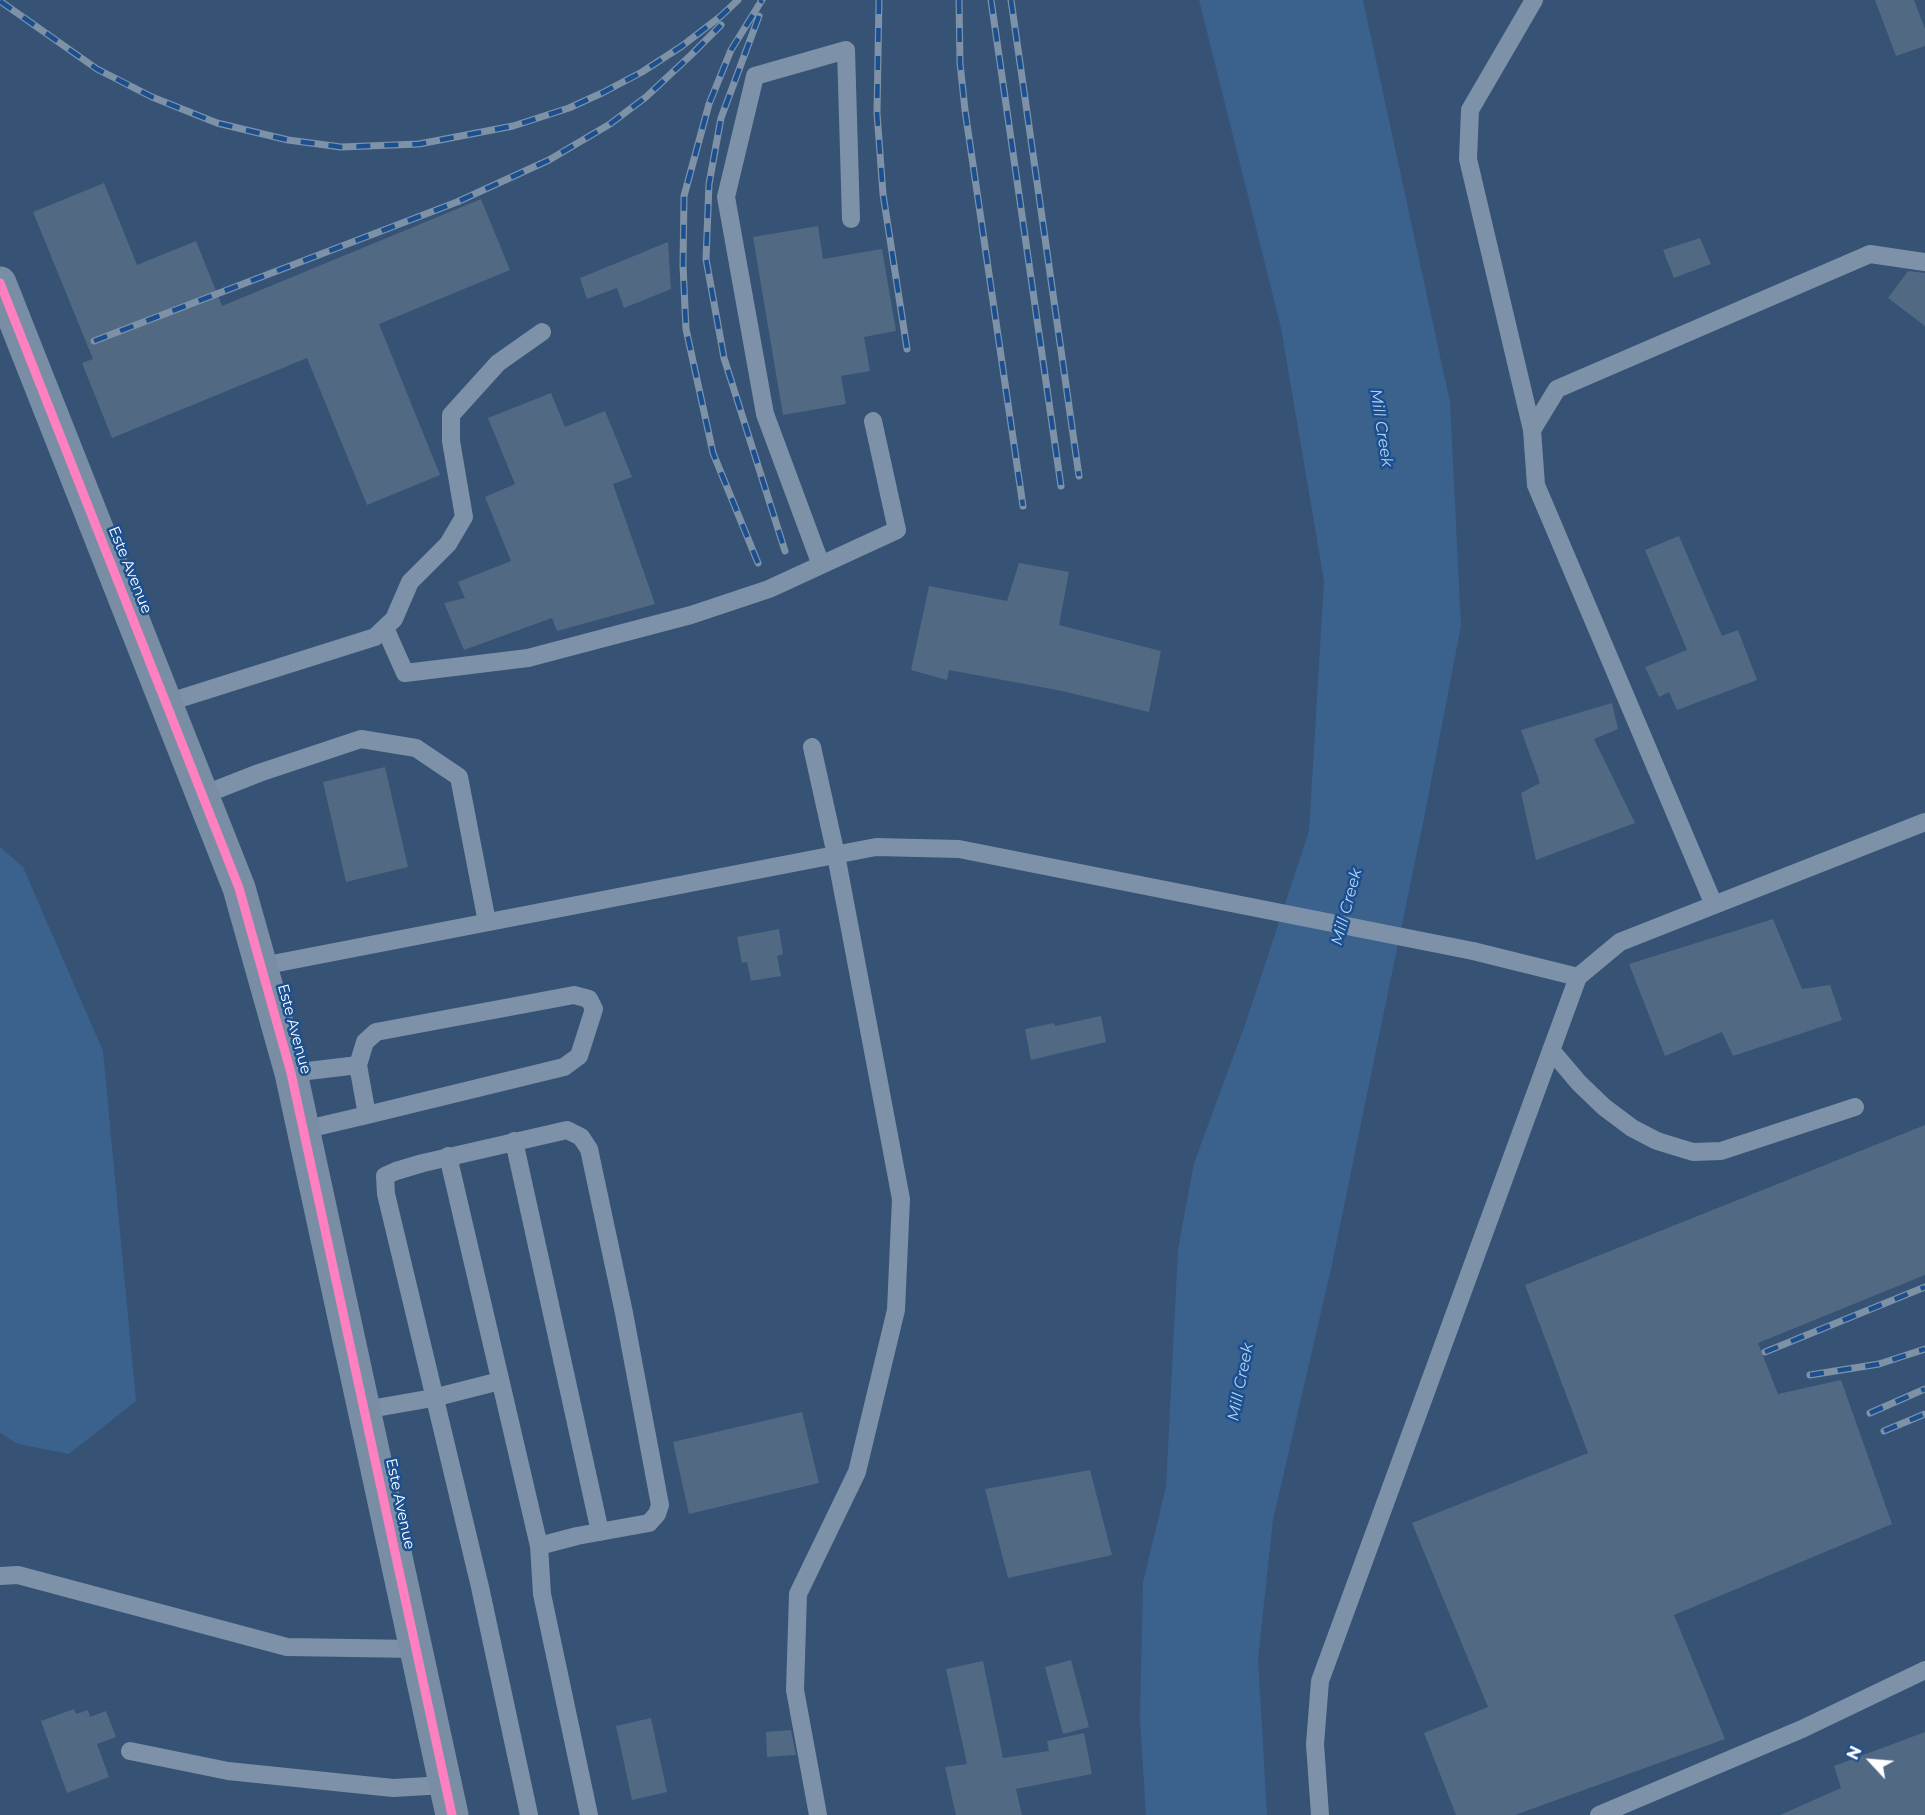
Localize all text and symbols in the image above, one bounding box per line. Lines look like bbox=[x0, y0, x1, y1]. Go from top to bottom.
water label: Mill Creek bbox=[1365, 388, 1397, 468]
street label: Este Avenue bbox=[104, 524, 156, 616]
water label: Mill Creek bbox=[1328, 866, 1366, 948]
street label: Este Avenue bbox=[273, 982, 315, 1076]
water label: Mill Creek bbox=[1224, 1341, 1258, 1423]
street label: Este Avenue bbox=[382, 1457, 418, 1551]
north arrow bbox=[1841, 1731, 1901, 1791]
text: N bbox=[1843, 1743, 1866, 1763]

